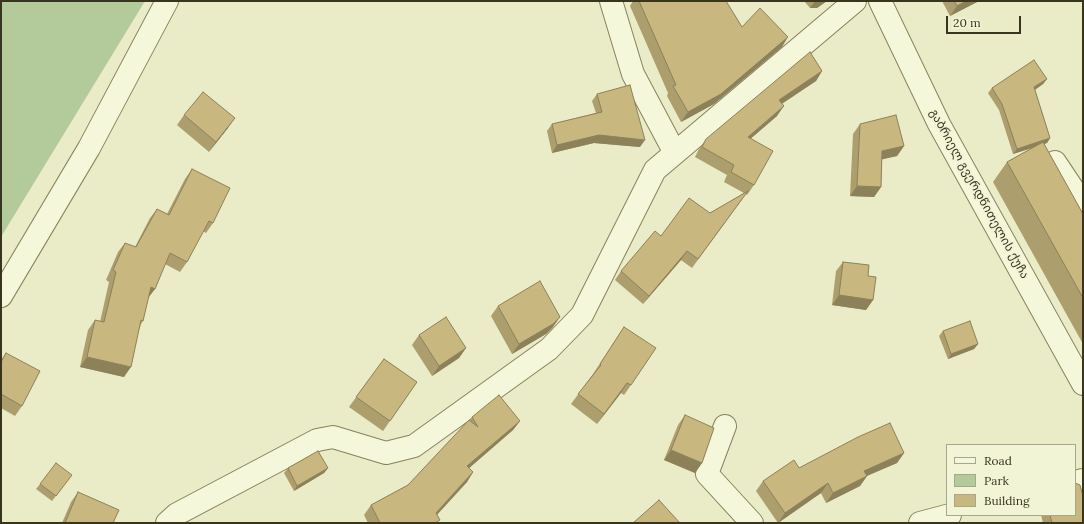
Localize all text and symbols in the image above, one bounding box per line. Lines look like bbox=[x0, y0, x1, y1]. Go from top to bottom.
scale bar bbox=[948, 8, 1023, 34]
text: 20 m bbox=[953, 15, 981, 30]
street label: გაბრიელ გვერდწითელის ქუჩა bbox=[926, 107, 1032, 281]
legend bbox=[946, 444, 1076, 516]
text: Road bbox=[984, 453, 1012, 468]
text: Park bbox=[984, 473, 1009, 488]
text: Building bbox=[984, 493, 1030, 508]

